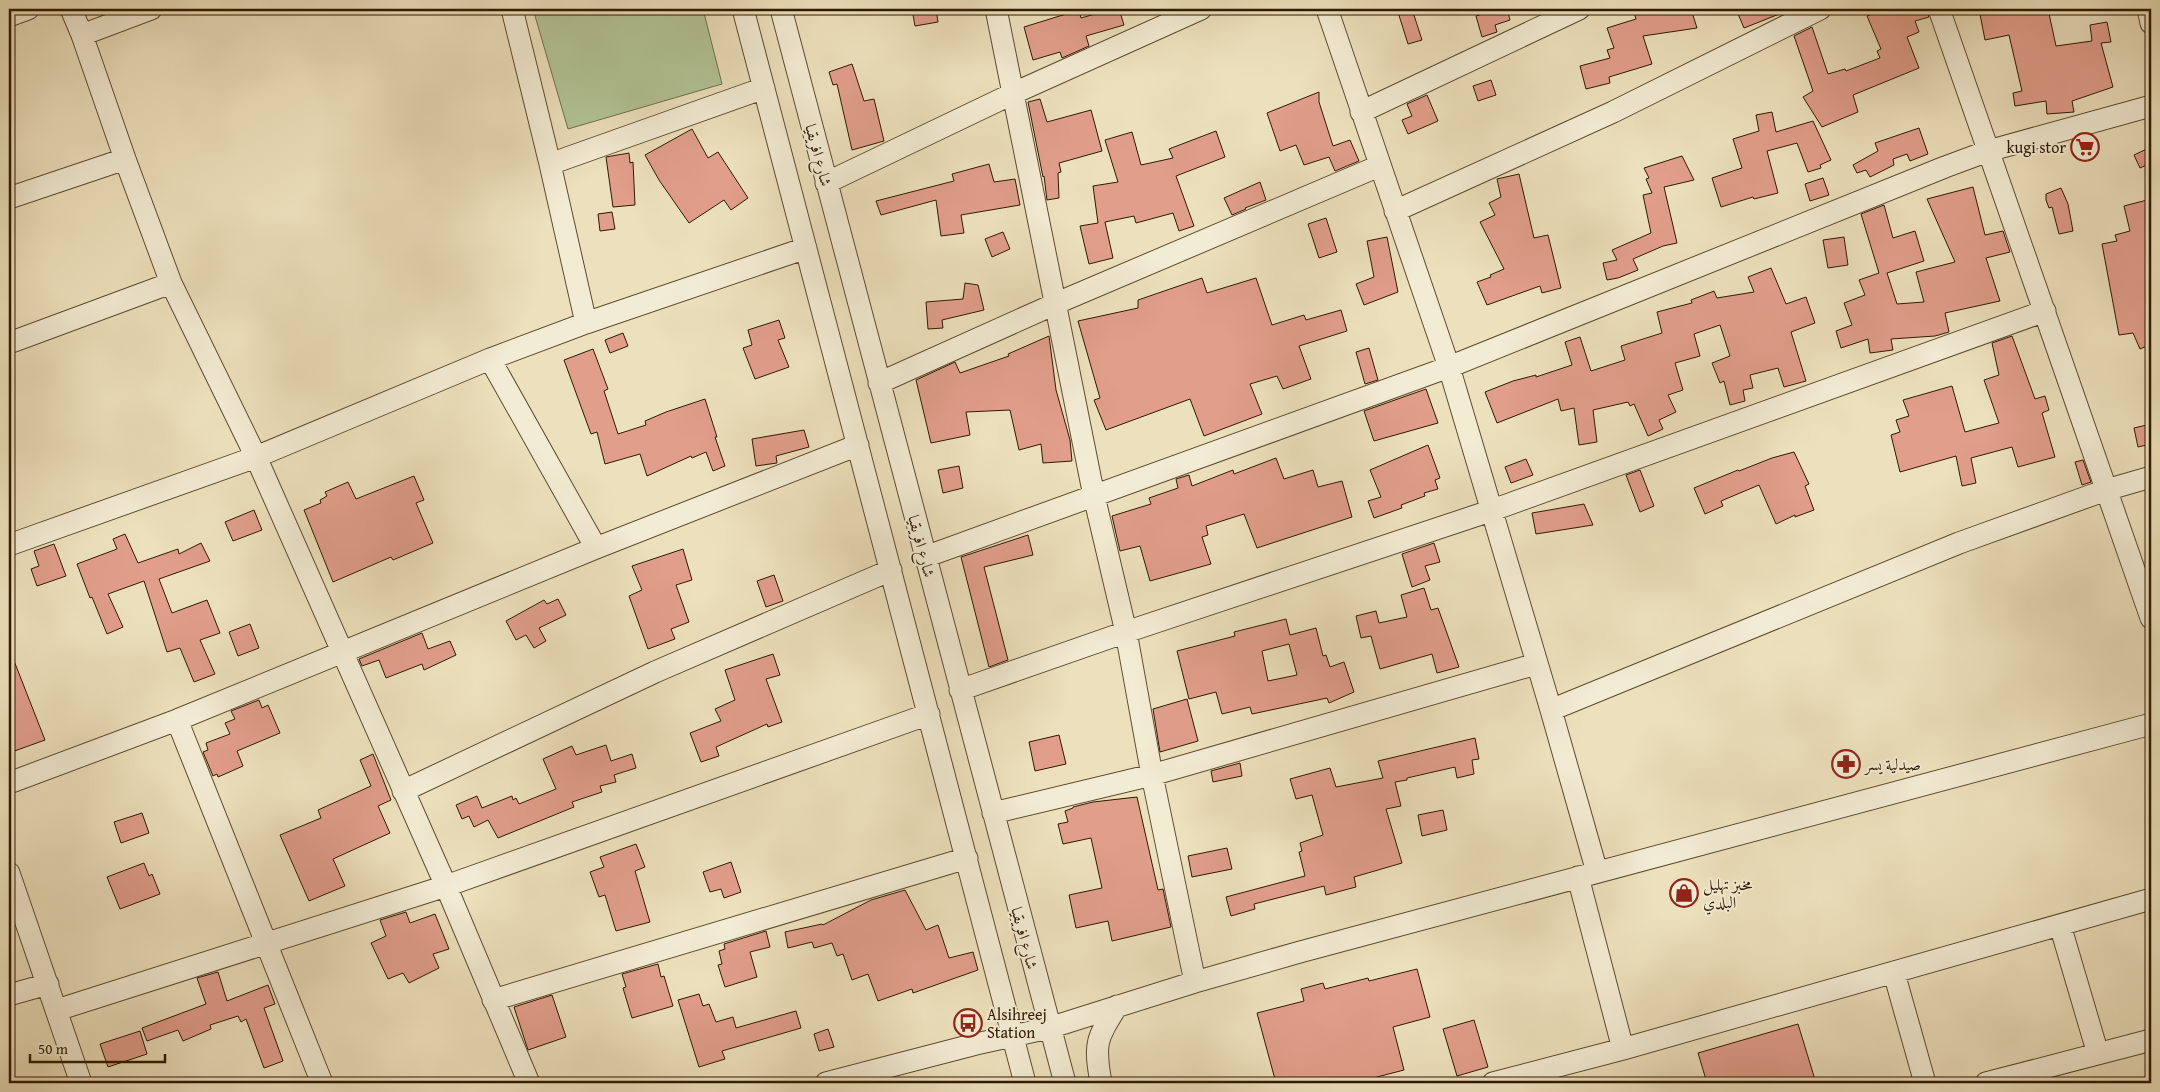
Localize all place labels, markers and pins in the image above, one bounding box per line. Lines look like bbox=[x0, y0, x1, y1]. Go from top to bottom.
supermarket icon: kugi stor bbox=[2070, 132, 2100, 162]
place label: kugi stor bbox=[2006, 135, 2066, 159]
pharmacy icon: صيدلية يسر bbox=[1831, 749, 1861, 779]
place label: صيدلية يسر bbox=[1863, 752, 1921, 776]
place label: مخبز تهليل البلدي bbox=[1703, 872, 1753, 915]
shop icon: مخبز تهليل البلدي bbox=[1669, 878, 1699, 908]
place label: Alsihreej Station bbox=[987, 1002, 1047, 1044]
bus stop icon: Alsihreej Station bbox=[953, 1008, 983, 1038]

